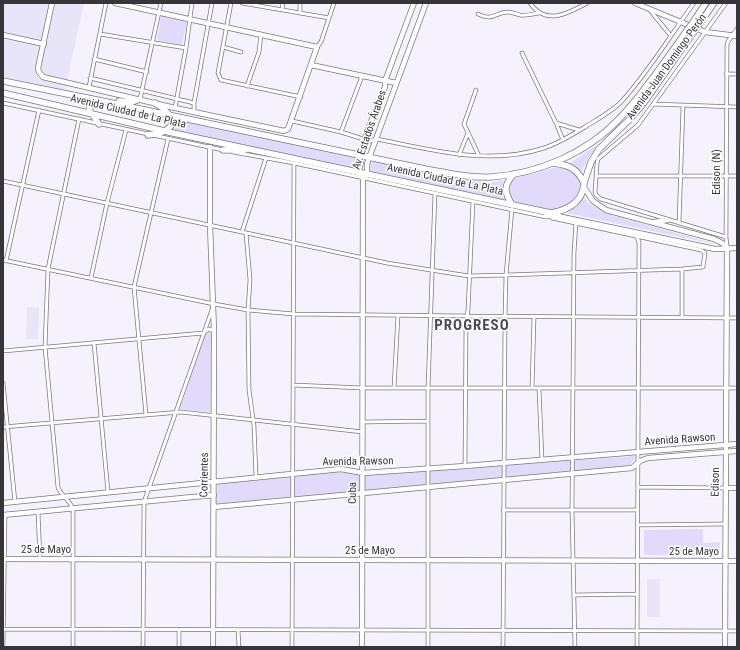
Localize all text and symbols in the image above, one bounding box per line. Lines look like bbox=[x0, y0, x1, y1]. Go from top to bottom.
street label: Avenida Juan Domingo Perón bbox=[624, 12, 710, 122]
street label: Av. Estados Árabes bbox=[350, 88, 390, 172]
street label: Avenida Ciudad de La Plata bbox=[69, 92, 187, 132]
street label: Edison (N) bbox=[710, 149, 724, 195]
street label: Avenida Ciudad de La Plata bbox=[386, 161, 504, 199]
district label: PROGRESO bbox=[434, 317, 510, 335]
street label: Avenida Rawson bbox=[644, 431, 716, 449]
street label: Corrientes bbox=[198, 452, 212, 498]
street label: Avenida Rawson bbox=[322, 455, 394, 469]
street label: Edison bbox=[709, 467, 723, 497]
street label: Cuba bbox=[346, 482, 360, 504]
street label: 25 de Mayo bbox=[21, 543, 71, 557]
street label: 25 de Mayo bbox=[345, 544, 395, 558]
street label: 25 de Mayo bbox=[669, 545, 719, 559]

